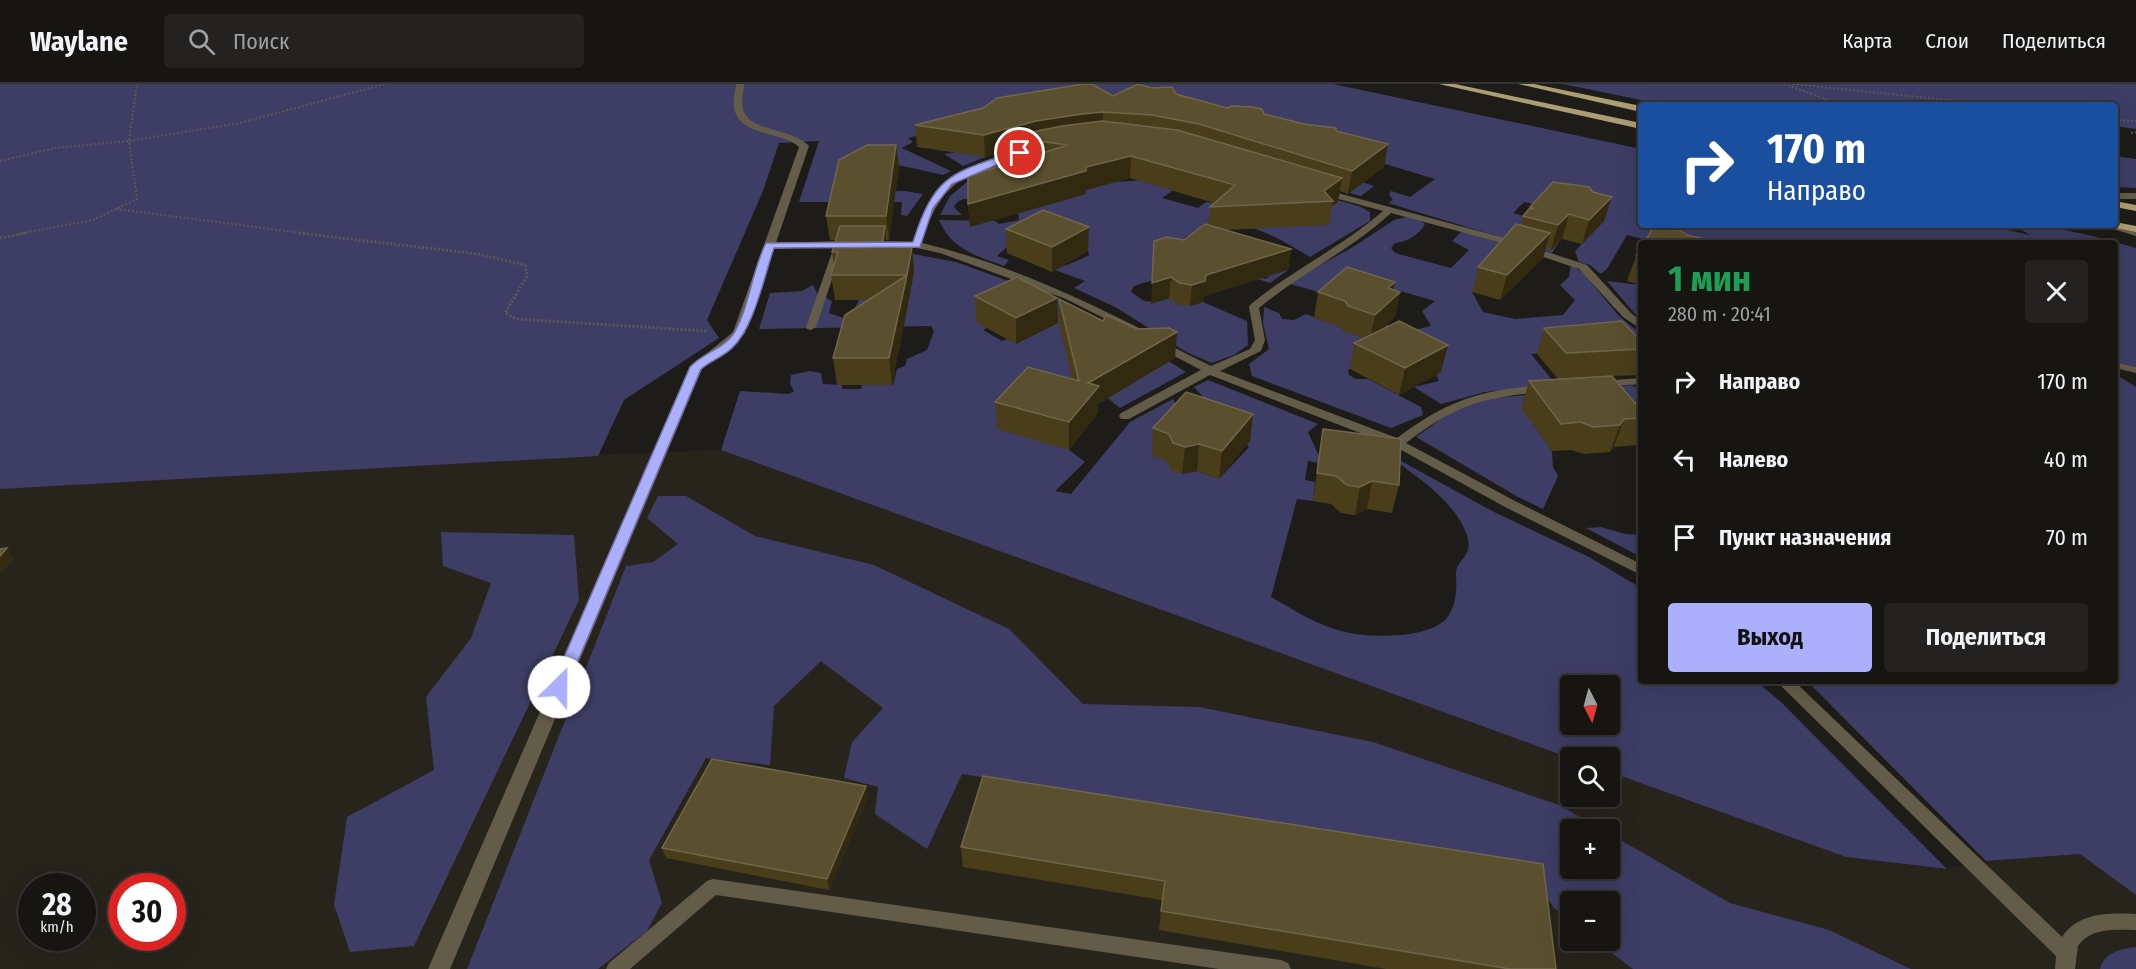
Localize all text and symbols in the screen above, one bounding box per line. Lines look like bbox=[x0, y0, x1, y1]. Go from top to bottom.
search box bbox=[164, 14, 584, 68]
text: Waylane bbox=[30, 25, 128, 58]
icon: search bbox=[185, 25, 218, 58]
text: Поиск bbox=[233, 28, 289, 55]
text: Карта bbox=[1842, 28, 1892, 54]
text: Слои bbox=[1925, 28, 1969, 54]
text: Поделиться bbox=[2002, 28, 2106, 54]
text: 170 m bbox=[1767, 124, 1866, 174]
icon: right bbox=[1668, 126, 1746, 204]
pin bbox=[994, 127, 1045, 178]
icon: arrive bbox=[1003, 136, 1036, 169]
text: Направо bbox=[1767, 175, 1866, 207]
text: 1 мин bbox=[1668, 257, 1751, 301]
button: close bbox=[2025, 260, 2088, 323]
text: 280 m · 20:41 bbox=[1668, 302, 1771, 326]
icon: right bbox=[1668, 365, 1701, 398]
text: Направо bbox=[1719, 368, 1800, 395]
text: 170 m bbox=[2037, 368, 2088, 395]
icon: left bbox=[1668, 443, 1701, 476]
text: Налево bbox=[1719, 446, 1788, 473]
text: 40 m bbox=[2044, 446, 2088, 473]
icon: arrive bbox=[1668, 521, 1701, 554]
text: Пункт назначения bbox=[1719, 524, 1891, 551]
text: 70 m bbox=[2046, 524, 2088, 551]
button: Выход bbox=[1668, 603, 1872, 672]
button: Поделиться bbox=[1884, 603, 2088, 672]
position arrow bbox=[527, 655, 591, 719]
north arrow bbox=[1560, 675, 1620, 735]
map controls bbox=[1560, 675, 1620, 951]
button: search bbox=[1560, 747, 1620, 807]
button: + bbox=[1560, 819, 1620, 879]
speed limit sign: 30 bbox=[108, 873, 186, 951]
text: 28 bbox=[42, 887, 72, 923]
button: − bbox=[1560, 891, 1620, 951]
text: km/h bbox=[40, 918, 74, 936]

